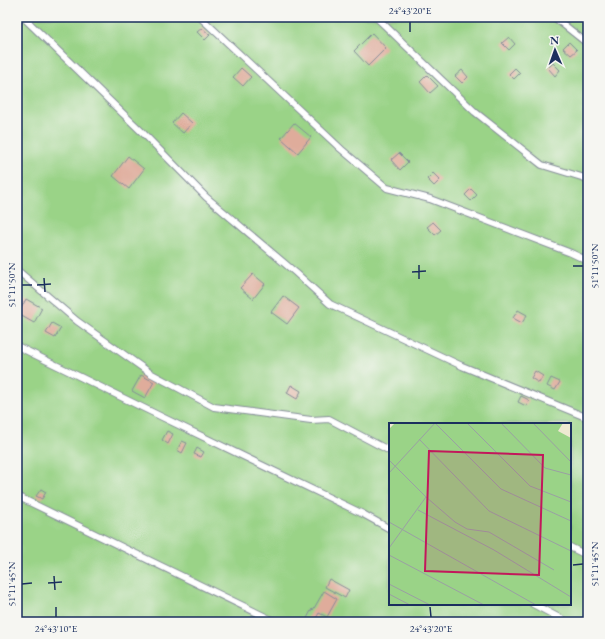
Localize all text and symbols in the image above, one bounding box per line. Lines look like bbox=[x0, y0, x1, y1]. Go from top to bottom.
text: 24°43'20"E bbox=[389, 4, 432, 17]
north arrow bbox=[535, 30, 575, 70]
text: N bbox=[550, 33, 559, 47]
text: 51°11'50"N bbox=[588, 243, 601, 288]
text: 51°11'50"N bbox=[5, 262, 18, 307]
inset map bbox=[389, 423, 571, 605]
text: 51°11'45"N bbox=[588, 541, 601, 586]
text: 51°11'45"N bbox=[5, 561, 18, 606]
text: 24°43'10"E bbox=[35, 622, 78, 635]
text: 24°43'20"E bbox=[410, 622, 453, 635]

